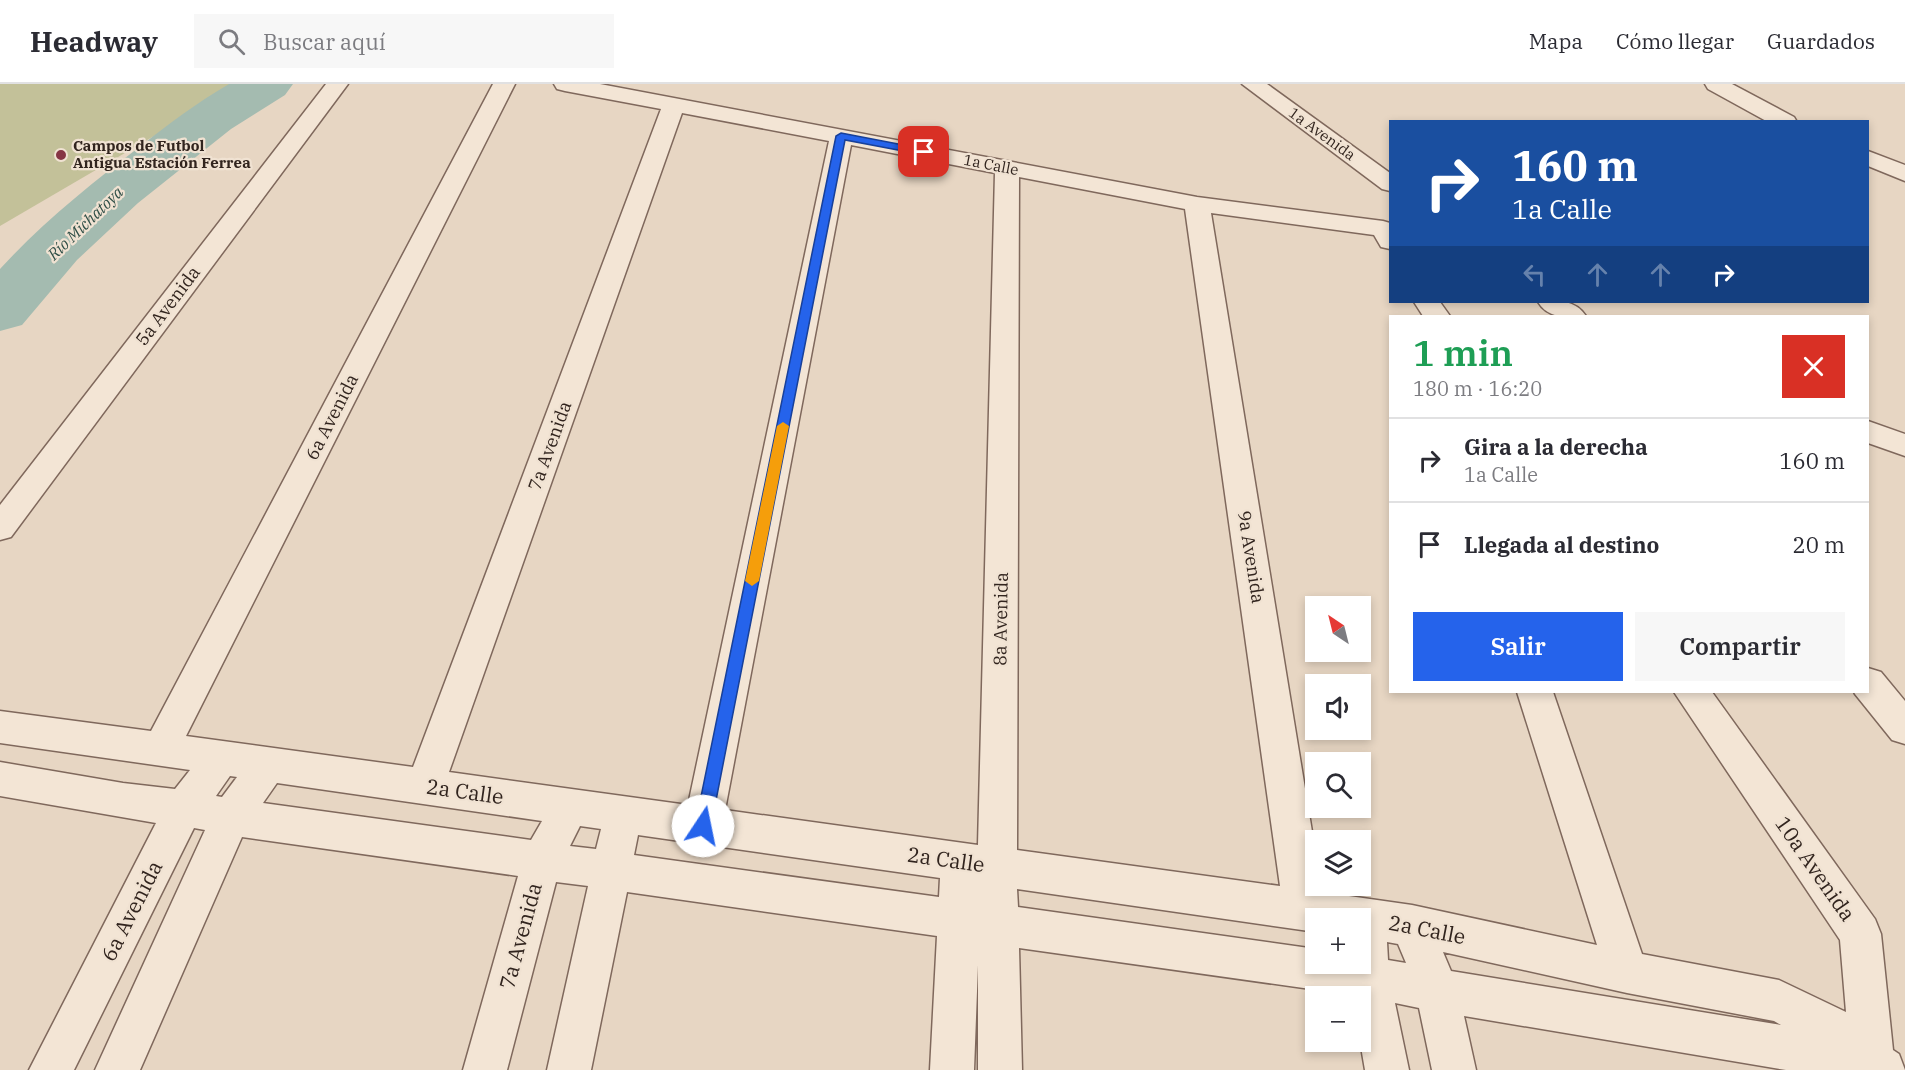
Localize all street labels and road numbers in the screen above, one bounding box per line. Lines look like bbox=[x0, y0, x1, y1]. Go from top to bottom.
street label: 1a Avenida bbox=[1285, 103, 1359, 164]
street label: 1a Calle bbox=[962, 150, 1020, 179]
street label: 5a Avenida bbox=[130, 261, 205, 350]
street label: 6a Avenida bbox=[300, 370, 363, 464]
street label: 7a Avenida bbox=[523, 398, 576, 494]
street label: 9a Avenida bbox=[1233, 509, 1270, 605]
street label: 8a Avenida bbox=[988, 572, 1013, 666]
street label: 2a Calle bbox=[425, 772, 506, 810]
street label: 10a Avenida bbox=[1769, 810, 1862, 926]
street label: 2a Calle bbox=[906, 840, 987, 878]
street label: 6a Avenida bbox=[94, 855, 168, 966]
street label: 7a Avenida bbox=[492, 879, 548, 992]
street label: 2a Calle bbox=[1386, 908, 1468, 950]

